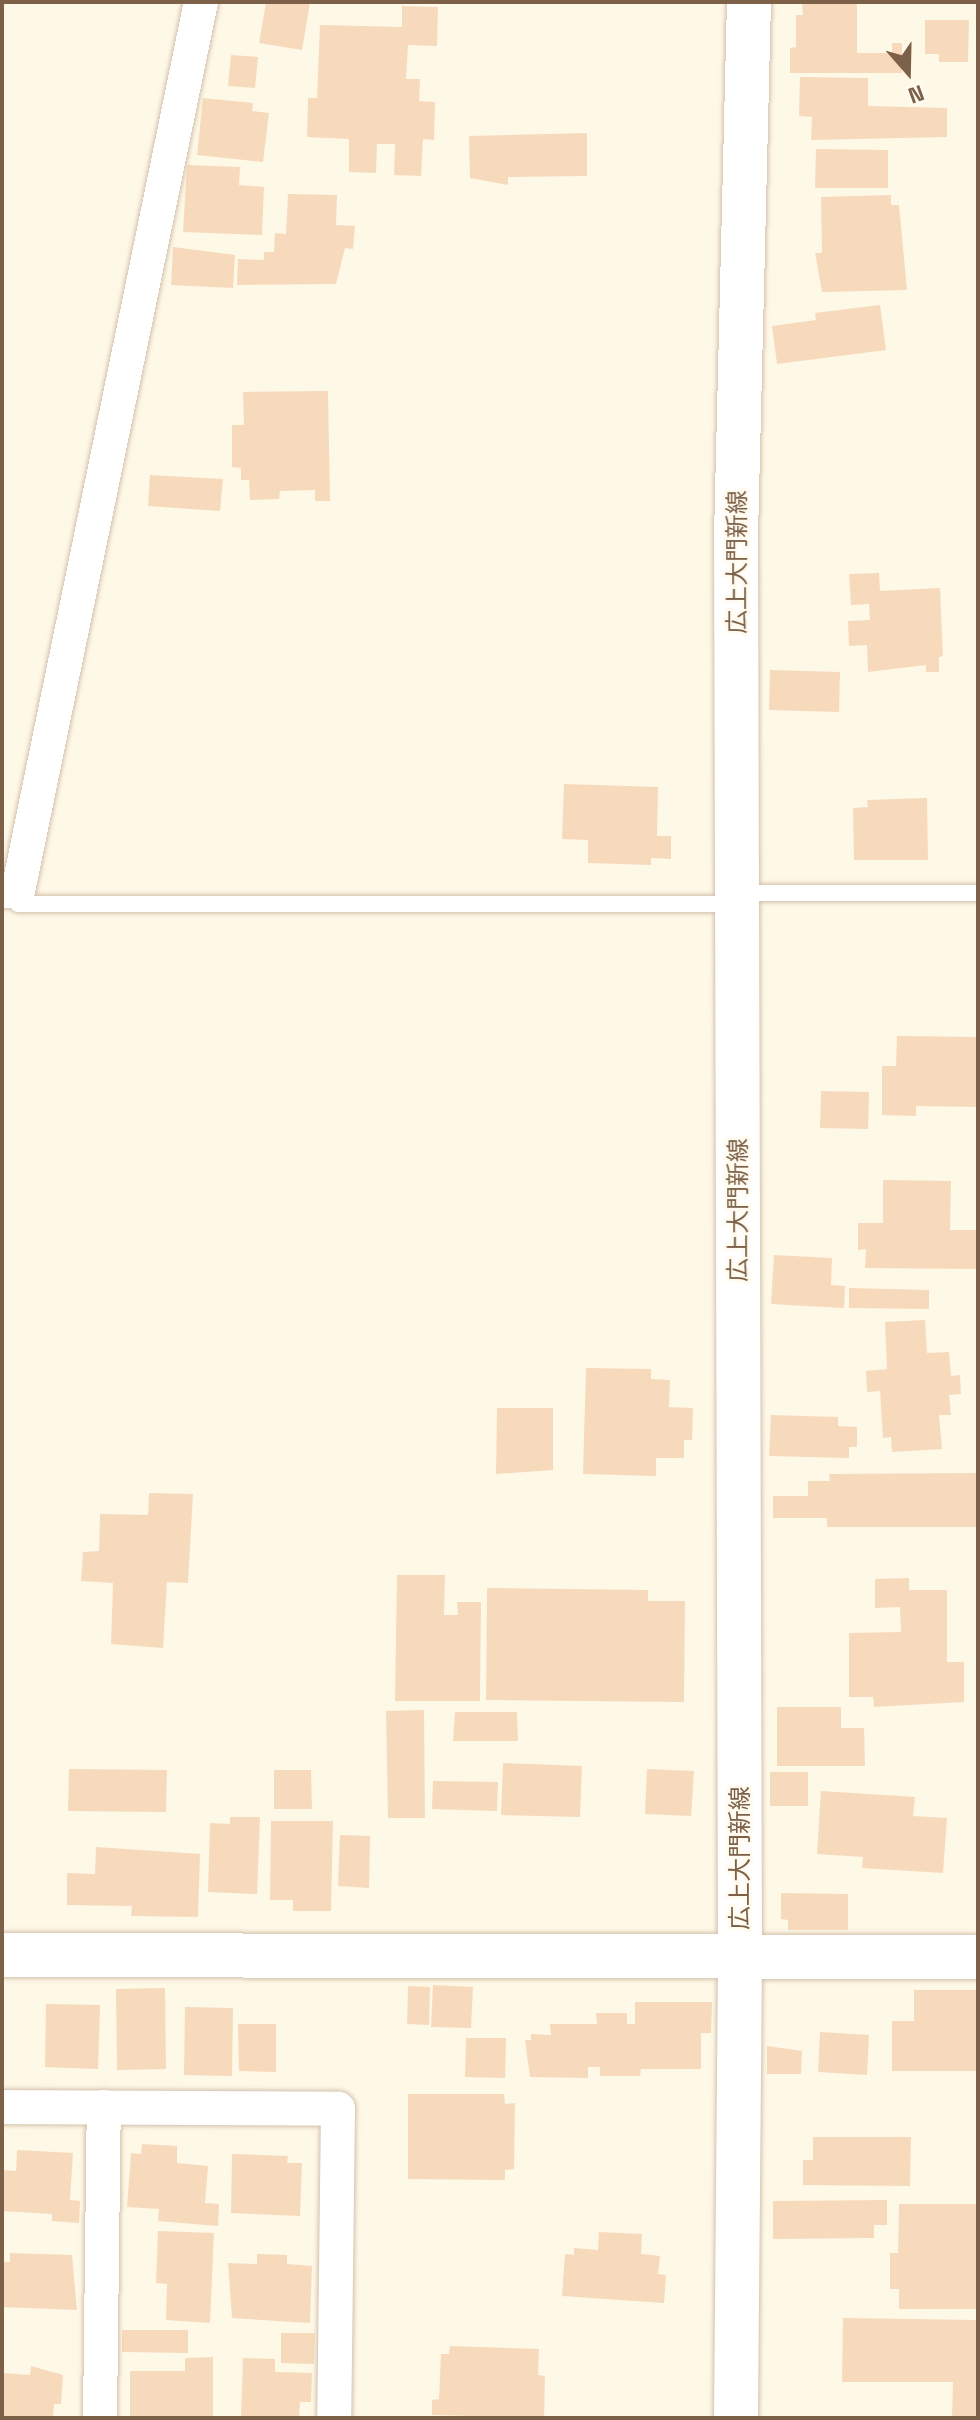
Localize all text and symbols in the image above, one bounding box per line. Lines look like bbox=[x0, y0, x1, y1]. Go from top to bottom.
north arrow bbox=[868, 32, 948, 112]
text: N bbox=[904, 79, 928, 110]
street label: 広上大門新線 bbox=[723, 490, 751, 634]
street label: 広上大門新線 bbox=[724, 1138, 752, 1282]
street label: 広上大門新線 bbox=[726, 1786, 754, 1930]

